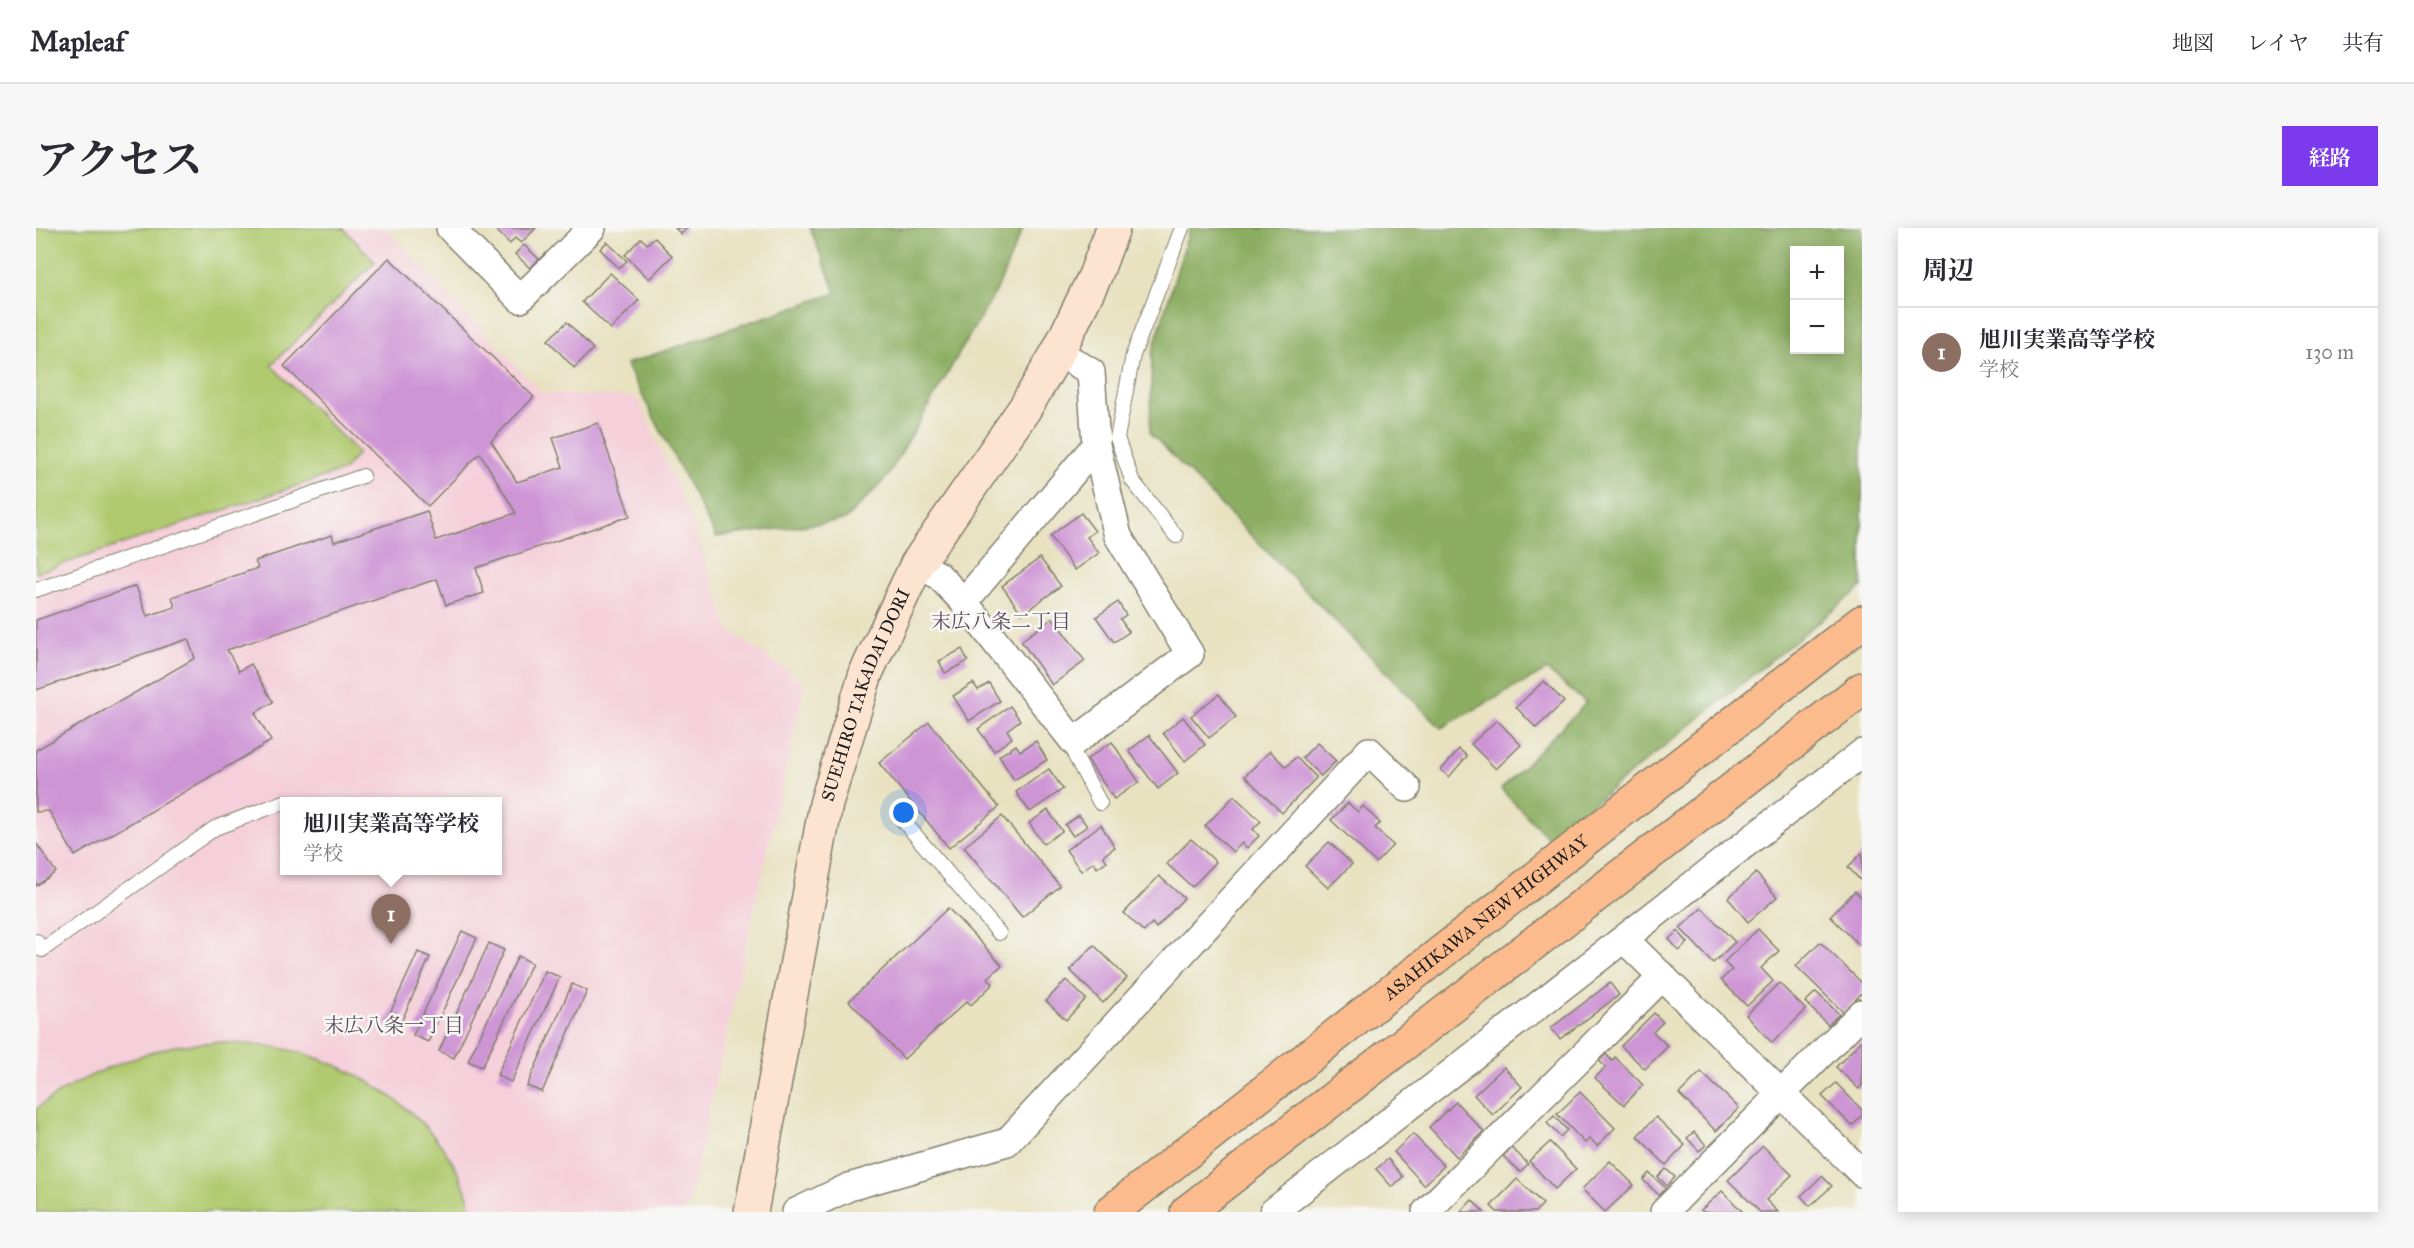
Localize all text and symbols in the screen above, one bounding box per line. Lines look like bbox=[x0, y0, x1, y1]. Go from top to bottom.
text: Mapleaf bbox=[30, 24, 125, 59]
text: 地図 bbox=[2172, 30, 2214, 56]
text: レイヤ bbox=[2247, 30, 2309, 56]
text: 共有 bbox=[2342, 30, 2384, 56]
button: 経路 bbox=[2282, 126, 2378, 186]
text: アクセス bbox=[36, 134, 203, 186]
map controls bbox=[1790, 246, 1844, 354]
button: + bbox=[1790, 246, 1844, 300]
text: 周辺 bbox=[1922, 254, 1974, 286]
button: − bbox=[1790, 300, 1844, 354]
text: 旭川実業高等学校 bbox=[1979, 326, 2155, 353]
text: 1 bbox=[1938, 340, 1945, 364]
text: 130 m bbox=[2305, 340, 2354, 364]
text: 学校 bbox=[1979, 357, 2019, 381]
street label: SUEHIRO TAKADAI DORI bbox=[816, 585, 915, 804]
district label: 末広八条二丁目 bbox=[931, 609, 1071, 633]
popup bbox=[280, 797, 502, 875]
your location bbox=[889, 798, 918, 827]
text: 旭川実業高等学校 bbox=[303, 810, 479, 837]
street label: ASAHIKAWA NEW HIGHWAY bbox=[1378, 830, 1593, 1005]
text: 学校 bbox=[303, 841, 343, 865]
pin: 1 bbox=[372, 894, 410, 944]
district label: 末広八条一丁目 bbox=[324, 1013, 464, 1037]

